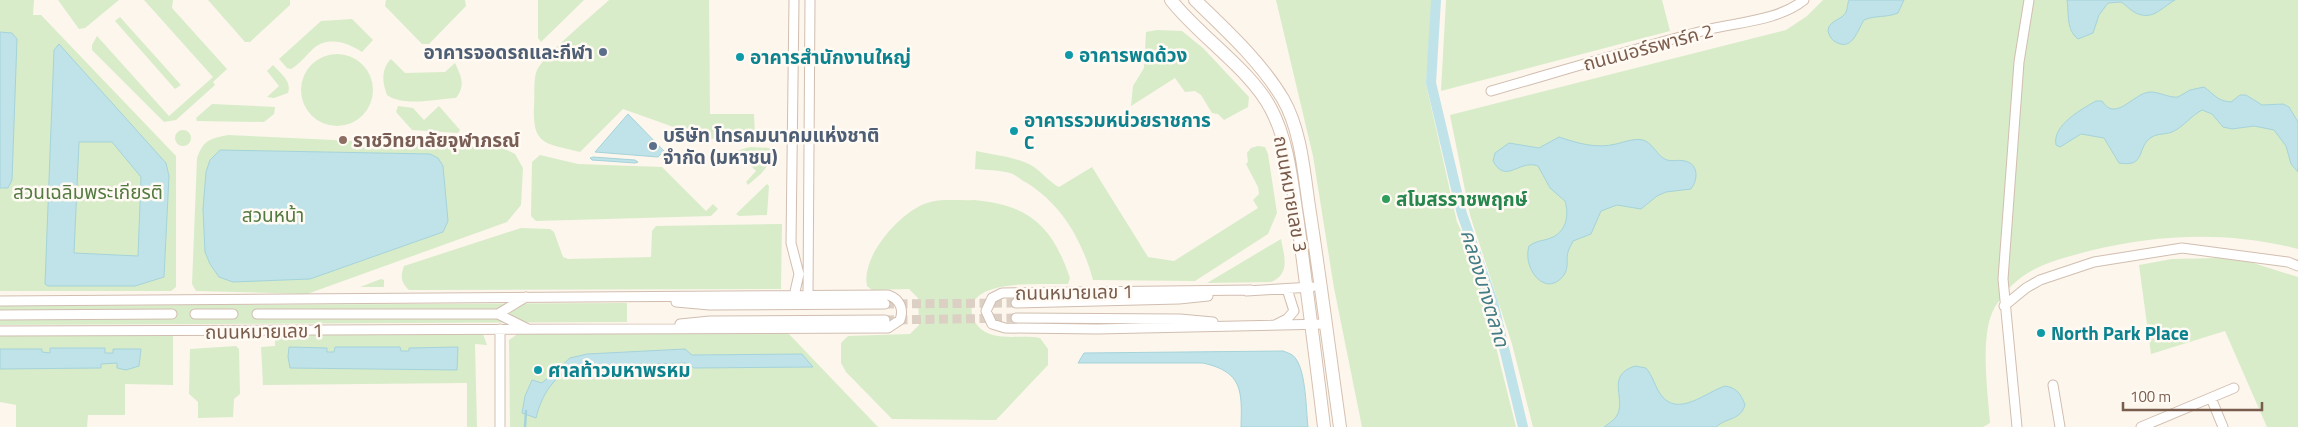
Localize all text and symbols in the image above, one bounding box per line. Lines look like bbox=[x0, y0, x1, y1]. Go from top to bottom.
street label: ถนนนอร์ธพาร์ค 2 bbox=[1580, 15, 1716, 78]
place label: อาคารจอดรถและกีฬา bbox=[424, 37, 593, 66]
place label: อาคารพดด้วง bbox=[1079, 40, 1188, 69]
place label: อาคารสำนักงานใหญ่ bbox=[750, 42, 911, 71]
marker: อาคารจอดรถและกีฬา bbox=[597, 46, 609, 58]
marker: อาคารพดด้วง bbox=[1063, 49, 1075, 61]
marker: อาคารสำนักงานใหญ่ bbox=[734, 51, 746, 63]
place label: อาคารรวมหน่วยราชการ C bbox=[1024, 105, 1211, 156]
place label: บริษัท โทรคมนาคมแห่งชาติ จำกัด (มหาชน) bbox=[663, 120, 879, 171]
place label: ราชวิทยาลัยจุฬาภรณ์ bbox=[353, 125, 520, 154]
marker: อาคารรวมหน่วยราชการ C bbox=[1008, 125, 1020, 137]
street label: ถนนหมายเลข 3 bbox=[1267, 133, 1316, 255]
marker: ราชวิทยาลัยจุฬาภรณ์ bbox=[337, 134, 349, 146]
marker: บริษัท โทรคมนาคมแห่งชาติ จำกัด (มหาชน) bbox=[647, 140, 659, 152]
park label: สวนเฉลิมพระเกียรติ bbox=[13, 177, 163, 206]
place label: สโมสรราชพฤกษ์ bbox=[1396, 184, 1528, 213]
marker: สโมสรราชพฤกษ์ bbox=[1380, 193, 1392, 205]
park label: สวนหน้า bbox=[242, 200, 304, 229]
water label: คลองบางตลาด bbox=[1453, 225, 1518, 351]
street label: ถนนหมายเลข 1 bbox=[1015, 276, 1133, 307]
street label: ถนนหมายเลข 1 bbox=[205, 315, 323, 346]
place label: North Park Place bbox=[2051, 318, 2189, 347]
marker: North Park Place bbox=[2035, 327, 2047, 339]
place label: ศาลท้าวมหาพรหม bbox=[548, 355, 691, 384]
marker: ศาลท้าวมหาพรหม bbox=[532, 364, 544, 376]
scale bar bbox=[2123, 380, 2262, 412]
text: 100 m bbox=[2130, 385, 2171, 408]

